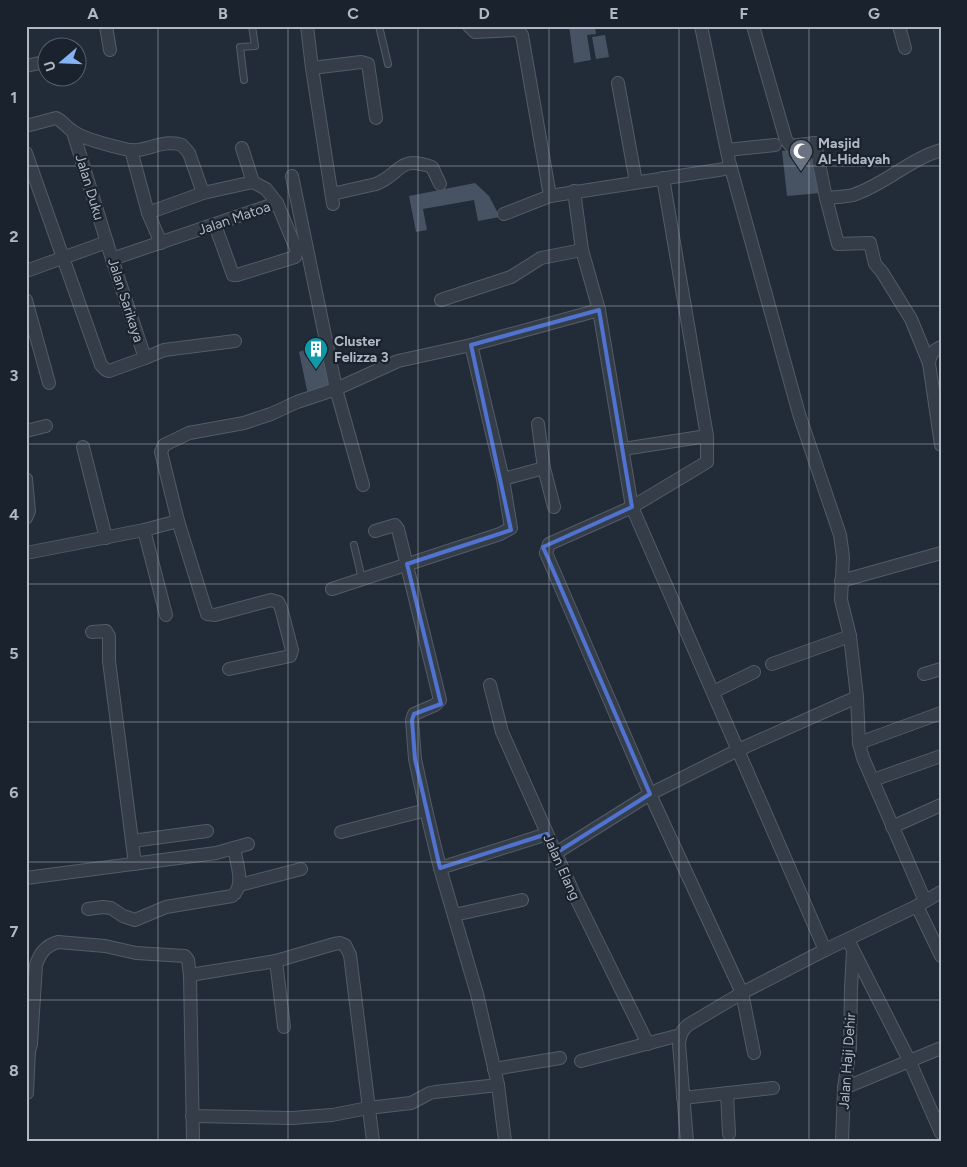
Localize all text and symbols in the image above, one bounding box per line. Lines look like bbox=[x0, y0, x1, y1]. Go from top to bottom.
text: A bbox=[87, 4, 99, 23]
text: B bbox=[218, 4, 228, 23]
text: C bbox=[347, 4, 359, 23]
text: D bbox=[478, 4, 490, 23]
text: E bbox=[609, 4, 619, 23]
text: F bbox=[740, 4, 749, 23]
text: G bbox=[868, 4, 880, 23]
north arrow bbox=[38, 38, 88, 88]
text: U bbox=[41, 59, 60, 73]
text: 1 bbox=[11, 88, 17, 107]
place label: Masjid Al-Hidayah bbox=[818, 135, 890, 168]
mosque icon: Masjid Al-Hidayah bbox=[788, 138, 814, 172]
street label: Jalan Duku bbox=[71, 152, 108, 222]
street label: Jalan Matoa bbox=[196, 198, 273, 239]
text: 2 bbox=[9, 227, 19, 246]
street label: Jalan Sarikaya bbox=[104, 256, 147, 344]
place label: Cluster Felizza 3 bbox=[334, 333, 389, 366]
building icon: Cluster Felizza 3 bbox=[303, 336, 329, 370]
text: 3 bbox=[10, 366, 19, 385]
text: 4 bbox=[9, 505, 19, 524]
text: 5 bbox=[9, 644, 19, 663]
text: 6 bbox=[9, 783, 19, 802]
street label: Jalan Elang bbox=[539, 832, 584, 903]
text: 7 bbox=[10, 922, 19, 941]
street label: Jalan Haji Dehir bbox=[836, 1012, 859, 1110]
text: 8 bbox=[9, 1061, 19, 1080]

